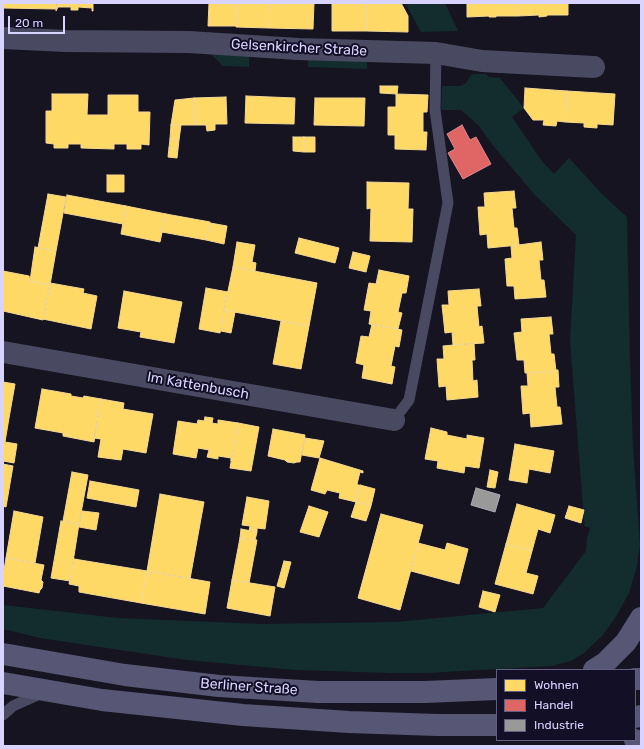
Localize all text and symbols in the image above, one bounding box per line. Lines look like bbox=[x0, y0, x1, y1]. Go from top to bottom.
scale bar bbox=[10, 8, 67, 34]
text: 20 m bbox=[15, 16, 43, 30]
street label: Gelsenkircher Straße bbox=[231, 36, 367, 60]
street label: Im Kattenbusch bbox=[146, 369, 250, 403]
legend bbox=[496, 669, 636, 741]
street label: Berliner Straße bbox=[200, 675, 298, 699]
text: Wohnen bbox=[534, 678, 579, 692]
text: Handel bbox=[534, 698, 573, 712]
text: Industrie bbox=[534, 718, 584, 732]

